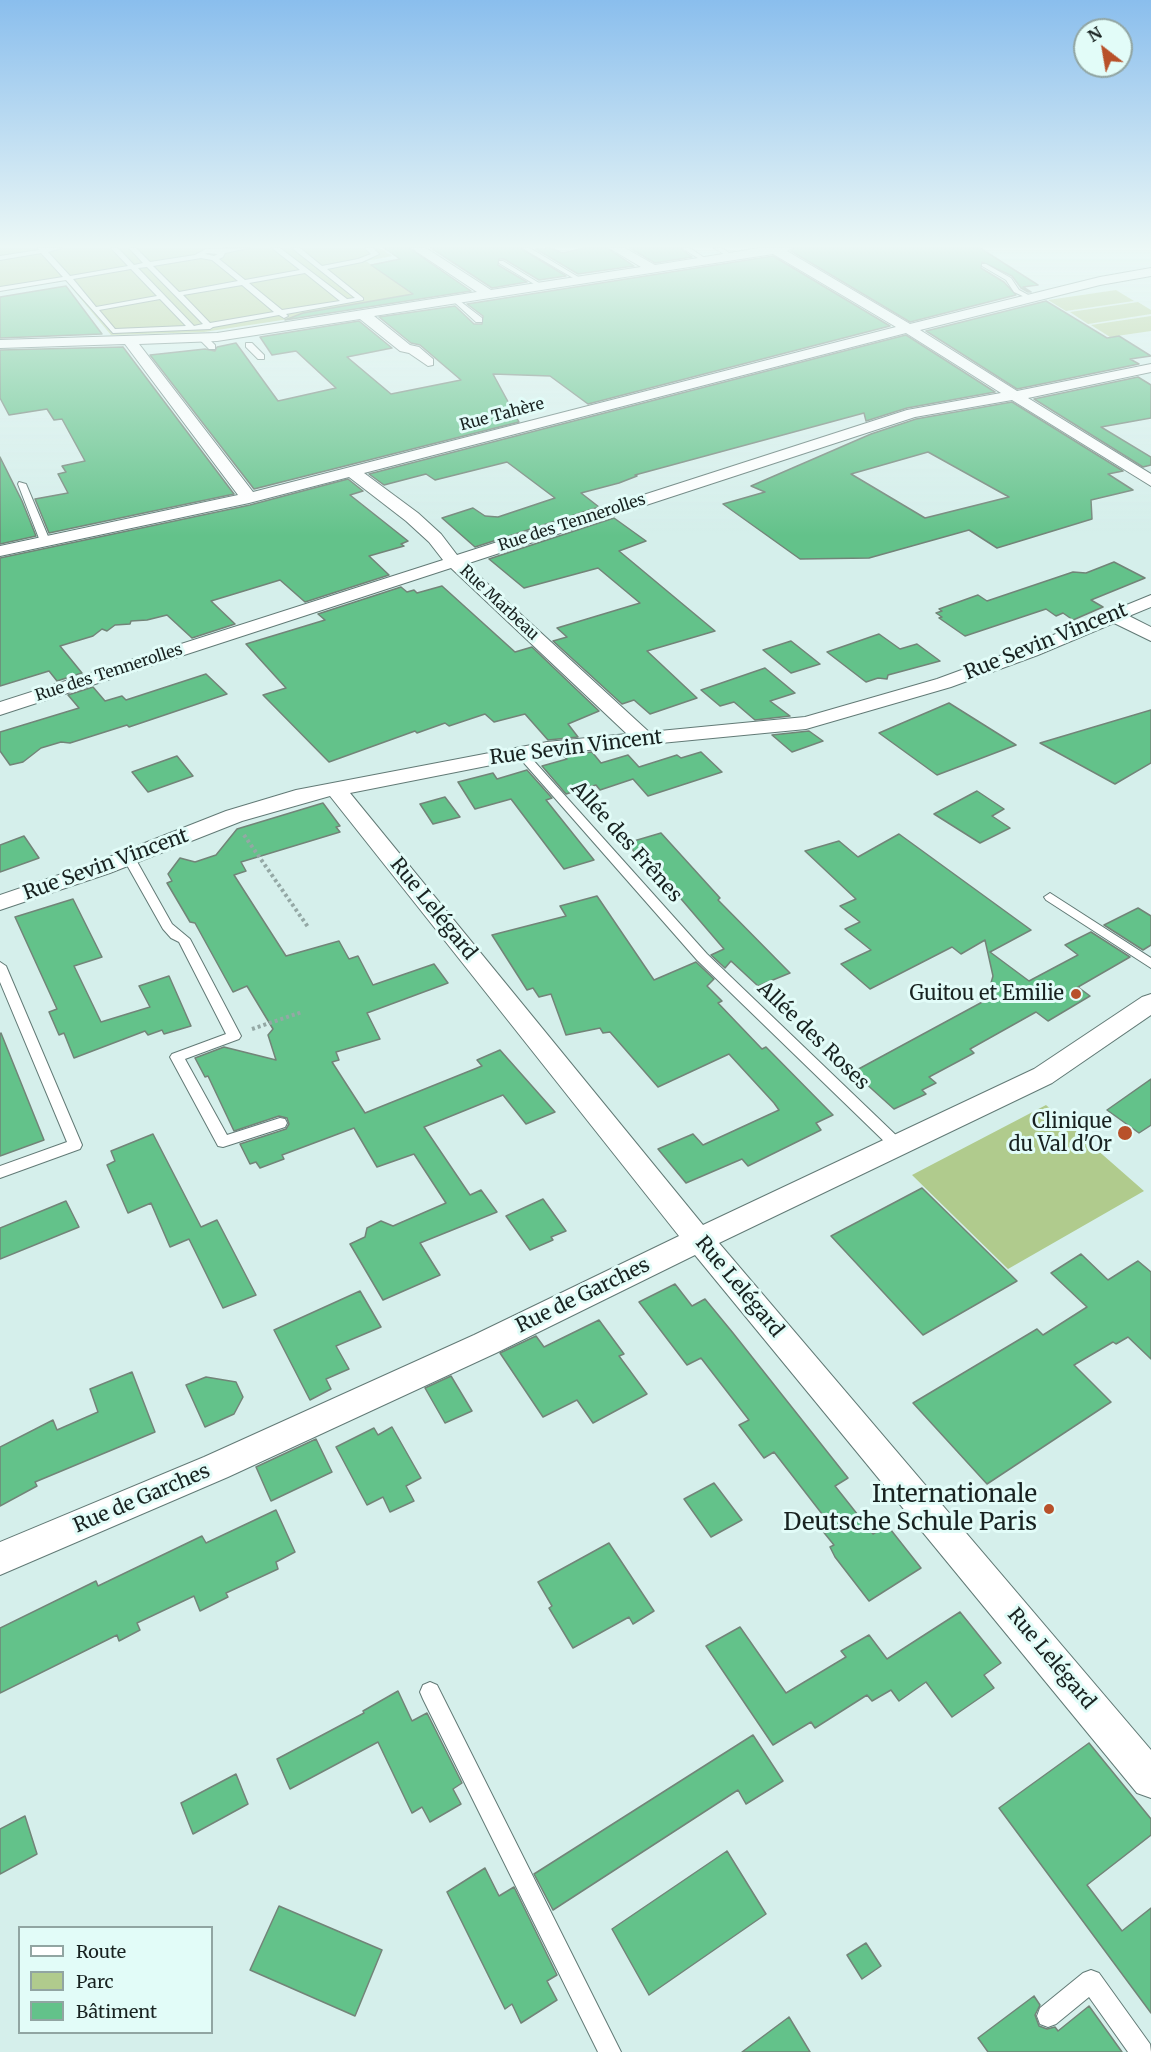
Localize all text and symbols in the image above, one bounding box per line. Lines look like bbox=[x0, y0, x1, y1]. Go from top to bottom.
north arrow bbox=[1073, 18, 1133, 78]
text: N bbox=[1084, 22, 1105, 46]
street label: Rue Tahère bbox=[458, 395, 546, 435]
street label: Rue des Tennerolles bbox=[496, 490, 648, 556]
street label: Rue Marbeau bbox=[455, 561, 543, 645]
street label: Rue Sevin Vincent bbox=[961, 598, 1131, 686]
street label: Rue des Tennerolles bbox=[33, 640, 185, 706]
street label: Rue Sevin Vincent bbox=[488, 725, 664, 771]
street label: Allée des Frênes bbox=[565, 777, 687, 907]
street label: Rue Sevin Vincent bbox=[20, 824, 192, 906]
street label: Rue Lelégard bbox=[385, 853, 481, 965]
street label: Allée des Roses bbox=[752, 977, 874, 1095]
place label: Guitou et Emilie bbox=[910, 982, 1064, 1006]
marker: Guitou et Emilie bbox=[1069, 987, 1083, 1001]
place label: Clinique du Val d'Or bbox=[1008, 1110, 1112, 1157]
marker: Clinique du Val d'Or bbox=[1116, 1124, 1134, 1142]
street label: Rue Lelégard bbox=[690, 1232, 788, 1342]
street label: Rue de Garches bbox=[512, 1253, 654, 1339]
street label: Rue de Garches bbox=[70, 1459, 214, 1539]
place label: Internationale Deutsche Schule Paris bbox=[783, 1481, 1037, 1537]
marker: Internationale Deutsche Schule Paris bbox=[1042, 1502, 1056, 1516]
street label: Rue Lelégard bbox=[1002, 1604, 1100, 1714]
legend bbox=[18, 1926, 213, 2034]
text: Route bbox=[76, 1940, 126, 1963]
text: Parc bbox=[76, 1970, 114, 1993]
text: Bâtiment bbox=[76, 2000, 157, 2023]

